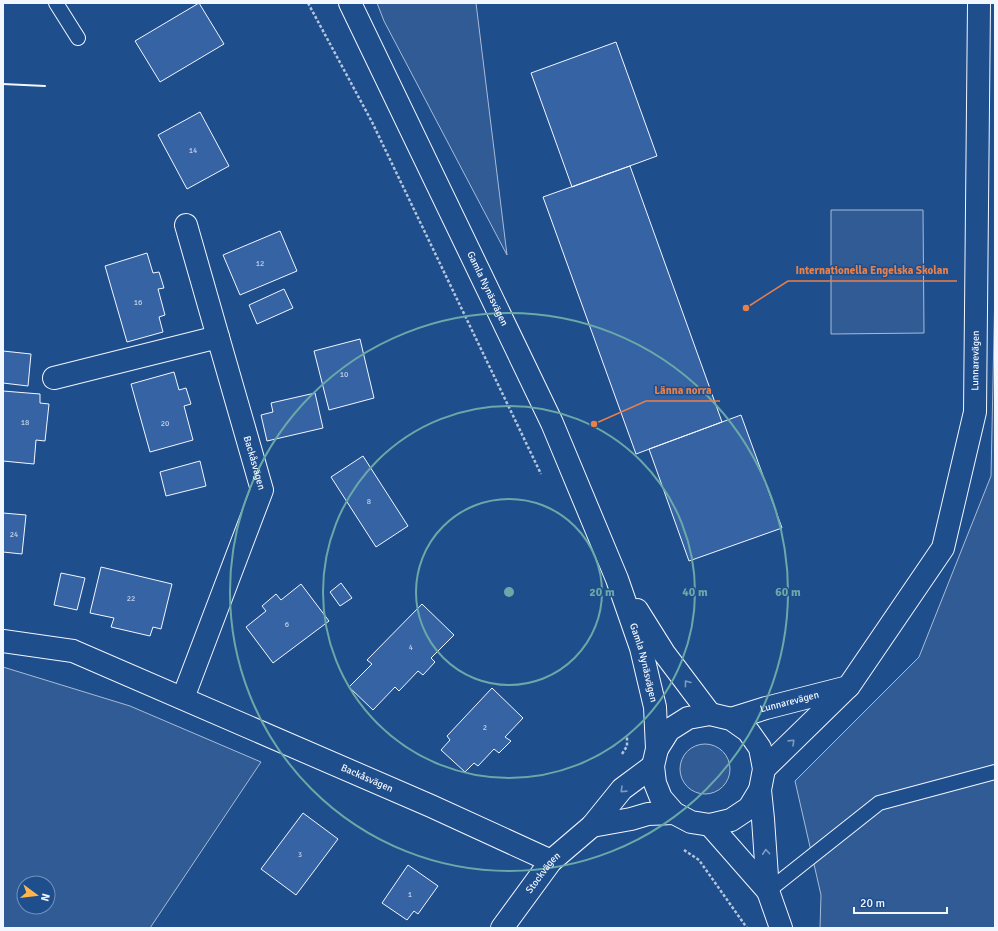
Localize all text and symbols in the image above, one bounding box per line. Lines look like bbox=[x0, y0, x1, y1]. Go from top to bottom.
house number: 14 bbox=[189, 145, 198, 155]
street label: Gamla Nynäsvägen bbox=[464, 249, 510, 328]
house number: 12 bbox=[256, 258, 264, 268]
callout: Internationella Engelska Skolan bbox=[788, 258, 957, 281]
text: Internationella Engelska Skolan bbox=[796, 264, 948, 277]
house number: 16 bbox=[134, 297, 142, 307]
street label: Lunnarevägen bbox=[969, 330, 982, 391]
house number: 10 bbox=[340, 369, 348, 379]
callout: Länna norra bbox=[646, 378, 720, 401]
text: Länna norra bbox=[654, 384, 712, 397]
house number: 18 bbox=[21, 417, 29, 427]
house number: 20 bbox=[161, 418, 169, 428]
street label: Backåsvägen bbox=[241, 434, 268, 491]
house number: 8 bbox=[367, 496, 371, 506]
house number: 24 bbox=[10, 529, 19, 539]
centre of rings bbox=[502, 585, 516, 599]
text: 20 m bbox=[589, 585, 615, 600]
text: 40 m bbox=[682, 585, 708, 600]
text: 60 m bbox=[775, 585, 801, 600]
house number: 22 bbox=[127, 593, 135, 603]
house number: 6 bbox=[285, 619, 289, 629]
street label: Gamla Nynäsvägen bbox=[627, 622, 660, 704]
house number: 4 bbox=[409, 642, 414, 652]
one-way arrow bbox=[684, 680, 691, 687]
street label: Lunnarevägen bbox=[759, 689, 820, 715]
house number: 2 bbox=[483, 722, 487, 732]
one-way arrow bbox=[787, 739, 795, 747]
street label: Backåsvägen bbox=[339, 762, 395, 795]
one-way arrow bbox=[620, 785, 628, 793]
house number: 3 bbox=[298, 849, 302, 859]
one-way arrow bbox=[761, 849, 770, 855]
street label: Stockvägen bbox=[523, 850, 563, 896]
north arrow bbox=[16, 875, 56, 915]
house number: 1 bbox=[408, 889, 412, 899]
scale bar bbox=[854, 889, 947, 915]
text: N bbox=[38, 892, 52, 903]
text: 20 m bbox=[860, 896, 885, 911]

